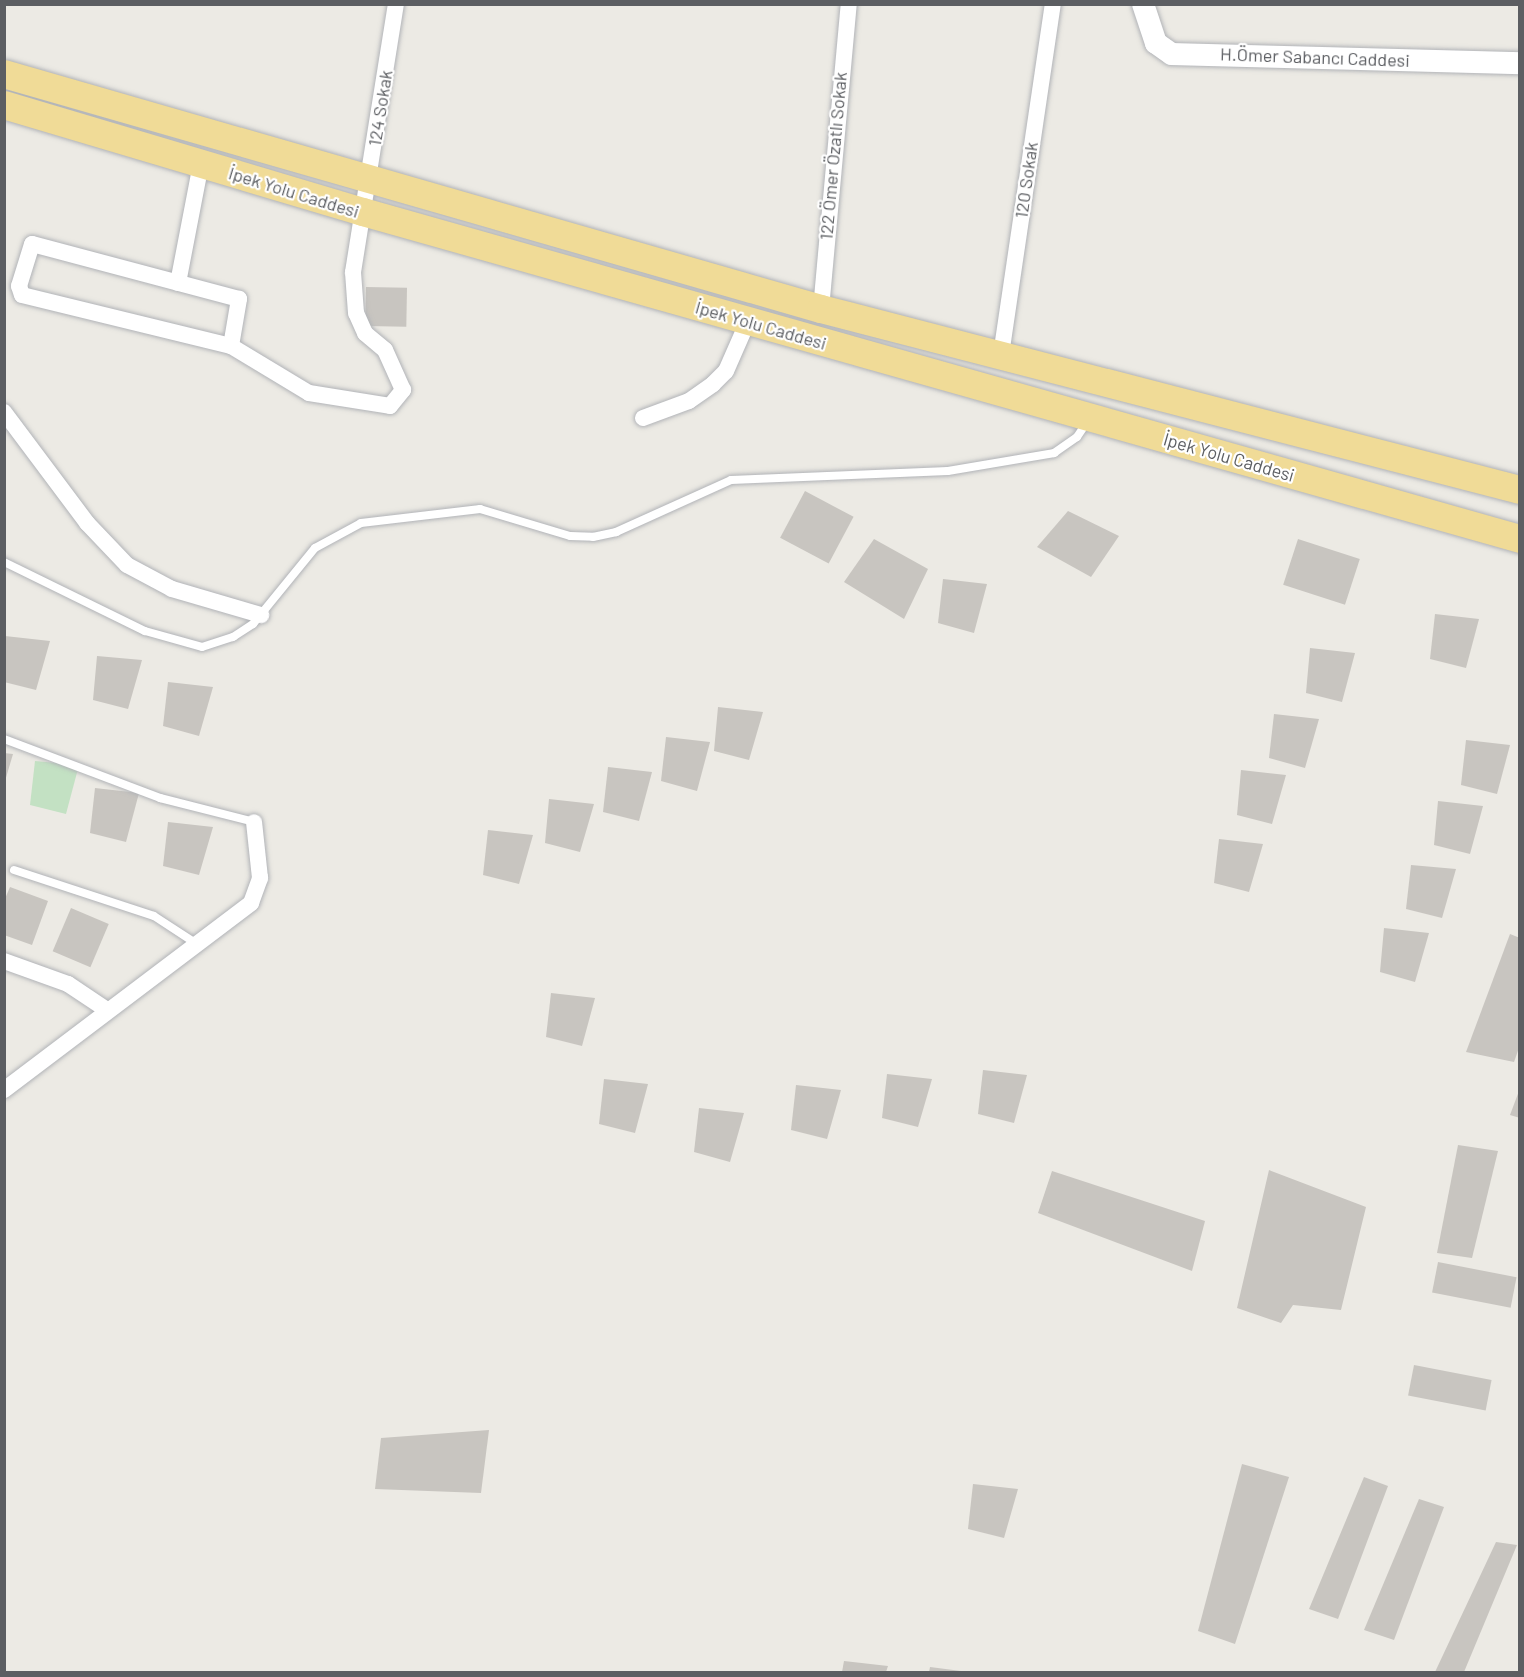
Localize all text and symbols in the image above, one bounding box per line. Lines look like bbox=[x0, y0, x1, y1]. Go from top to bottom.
street label: H.Ömer Sabancı Caddesi bbox=[1220, 43, 1410, 71]
street label: 124 Sokak bbox=[363, 68, 397, 148]
street label: 122 Ömer Özatlı Sokak bbox=[815, 71, 851, 241]
street label: 120 Sokak bbox=[1010, 140, 1042, 220]
street label: İpek Yolu Caddesi bbox=[226, 162, 362, 222]
street label: İpek Yolu Caddesi bbox=[693, 296, 829, 354]
street label: İpek Yolu Caddesi bbox=[1161, 428, 1297, 486]

